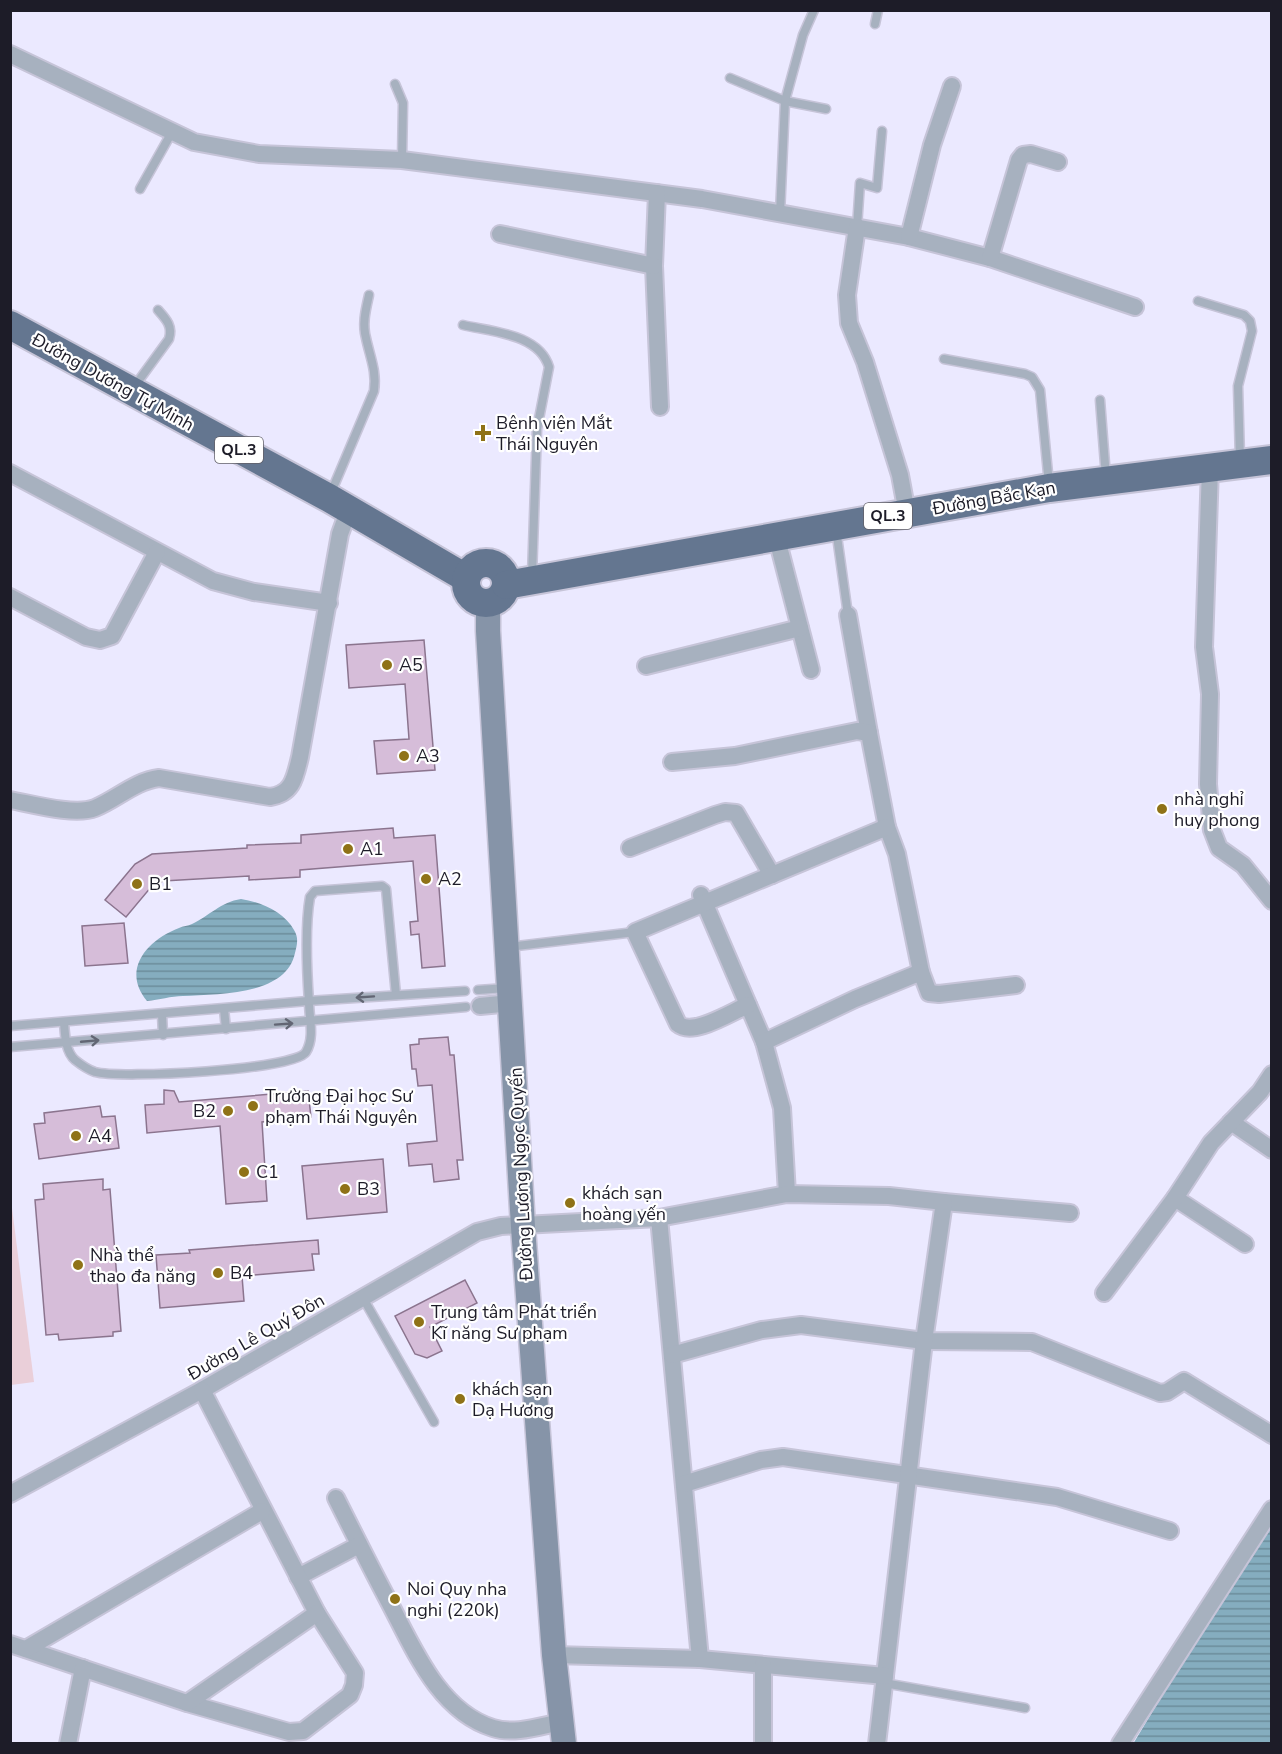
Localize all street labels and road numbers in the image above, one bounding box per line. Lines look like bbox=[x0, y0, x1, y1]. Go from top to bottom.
street label: Đường Dương Tự Minh bbox=[27, 327, 198, 437]
road number: QL.3 bbox=[215, 437, 263, 463]
street label: Đường Bắc Kạn bbox=[930, 475, 1057, 521]
road number: QL.3 bbox=[864, 503, 912, 529]
street label: Đường Lương Ngọc Quyến bbox=[503, 1067, 539, 1282]
street label: Đường Lê Quý Đôn bbox=[182, 1288, 329, 1386]

